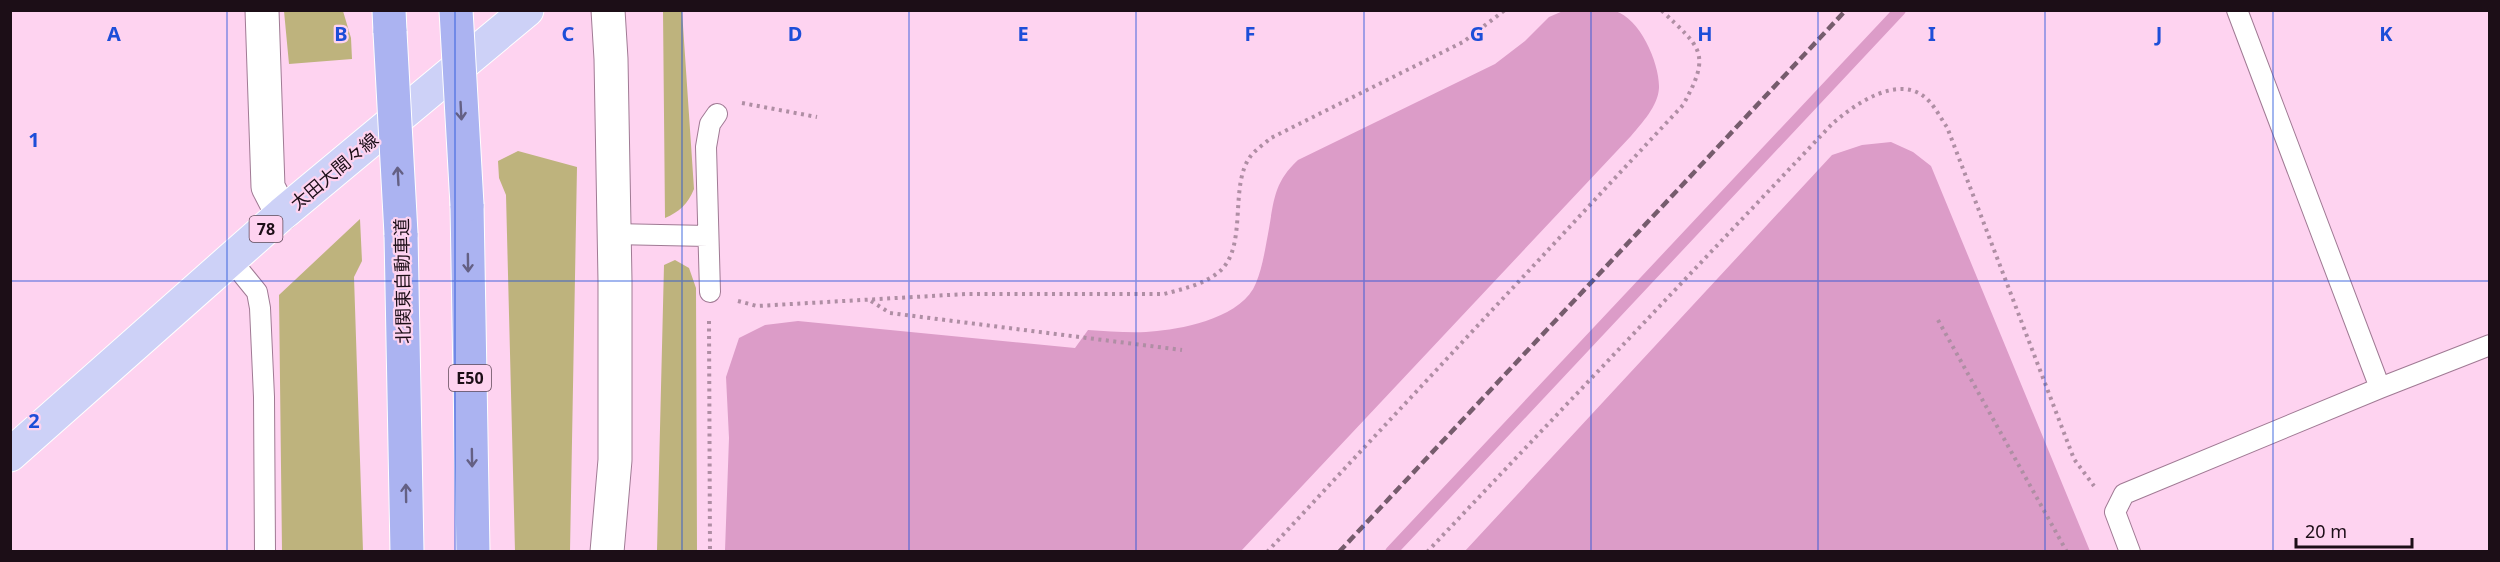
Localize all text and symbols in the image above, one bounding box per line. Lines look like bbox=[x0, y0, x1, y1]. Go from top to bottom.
text: A bbox=[107, 20, 121, 47]
text: B bbox=[334, 20, 348, 47]
text: C bbox=[562, 20, 575, 47]
text: D bbox=[788, 20, 802, 47]
text: E bbox=[1017, 20, 1029, 47]
text: F bbox=[1245, 20, 1255, 47]
text: G bbox=[1470, 20, 1484, 47]
text: H bbox=[1697, 20, 1713, 47]
text: I bbox=[1928, 20, 1936, 47]
text: J bbox=[2154, 20, 2162, 47]
text: K bbox=[2379, 20, 2393, 47]
one-way arrow bbox=[456, 100, 467, 120]
text: 1 bbox=[28, 126, 40, 153]
street label: 太田大間々線 bbox=[285, 127, 383, 215]
one-way arrow bbox=[393, 166, 404, 186]
road number: 78 bbox=[250, 216, 282, 242]
street label: 北関東自動車道 bbox=[389, 218, 415, 344]
one-way arrow bbox=[462, 253, 474, 273]
road number: E50 bbox=[449, 365, 491, 391]
text: 2 bbox=[28, 407, 40, 434]
one-way arrow bbox=[466, 448, 477, 468]
one-way arrow bbox=[400, 484, 412, 504]
scale bar bbox=[2296, 511, 2412, 549]
text: 20 m bbox=[2305, 519, 2347, 543]

